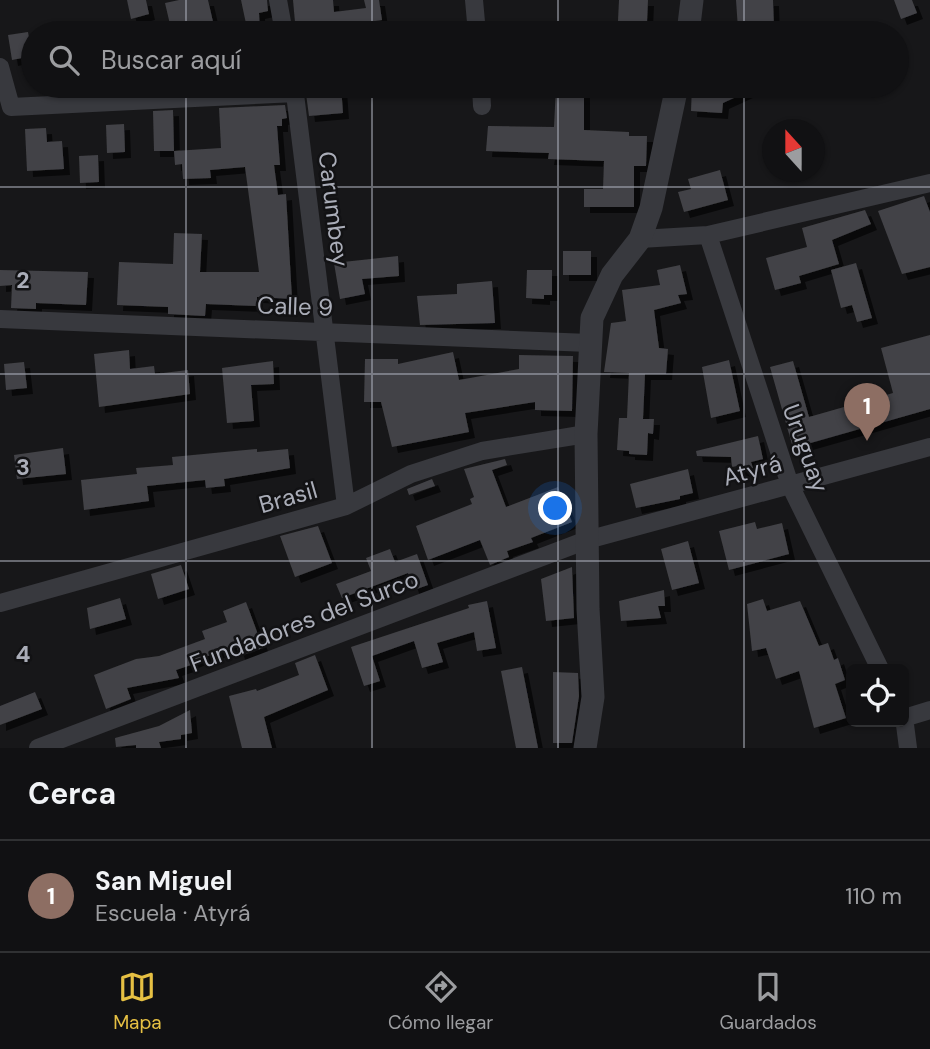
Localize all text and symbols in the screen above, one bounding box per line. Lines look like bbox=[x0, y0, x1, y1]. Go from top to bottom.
search box bbox=[21, 21, 909, 98]
icon: search bbox=[45, 41, 83, 79]
text: Buscar aquí bbox=[101, 43, 241, 77]
north arrow bbox=[762, 119, 825, 182]
street label: Carumbey bbox=[312, 150, 356, 268]
text: 2 bbox=[16, 265, 30, 295]
street label: Calle 9 bbox=[256, 289, 334, 323]
pin: 1 bbox=[844, 383, 890, 441]
street label: Uruguay bbox=[776, 400, 836, 496]
street label: Atyrá bbox=[719, 447, 785, 493]
text: 3 bbox=[16, 452, 30, 482]
street label: Brasil bbox=[255, 474, 321, 520]
your location bbox=[538, 491, 572, 525]
street label: Fundadores del Surco bbox=[185, 563, 423, 679]
text: 4 bbox=[16, 639, 31, 669]
map controls bbox=[846, 664, 909, 727]
button: locate bbox=[846, 664, 909, 727]
text: Cerca bbox=[28, 774, 116, 813]
text: San Miguel bbox=[95, 864, 232, 898]
text: 1 bbox=[47, 881, 55, 911]
text: 110 m bbox=[845, 881, 902, 911]
text: Escuela · Atyrá bbox=[95, 898, 251, 928]
tab: Mapa bbox=[113, 968, 162, 1035]
tab: Cómo llegar bbox=[388, 968, 493, 1035]
tab: Guardados bbox=[720, 968, 817, 1035]

